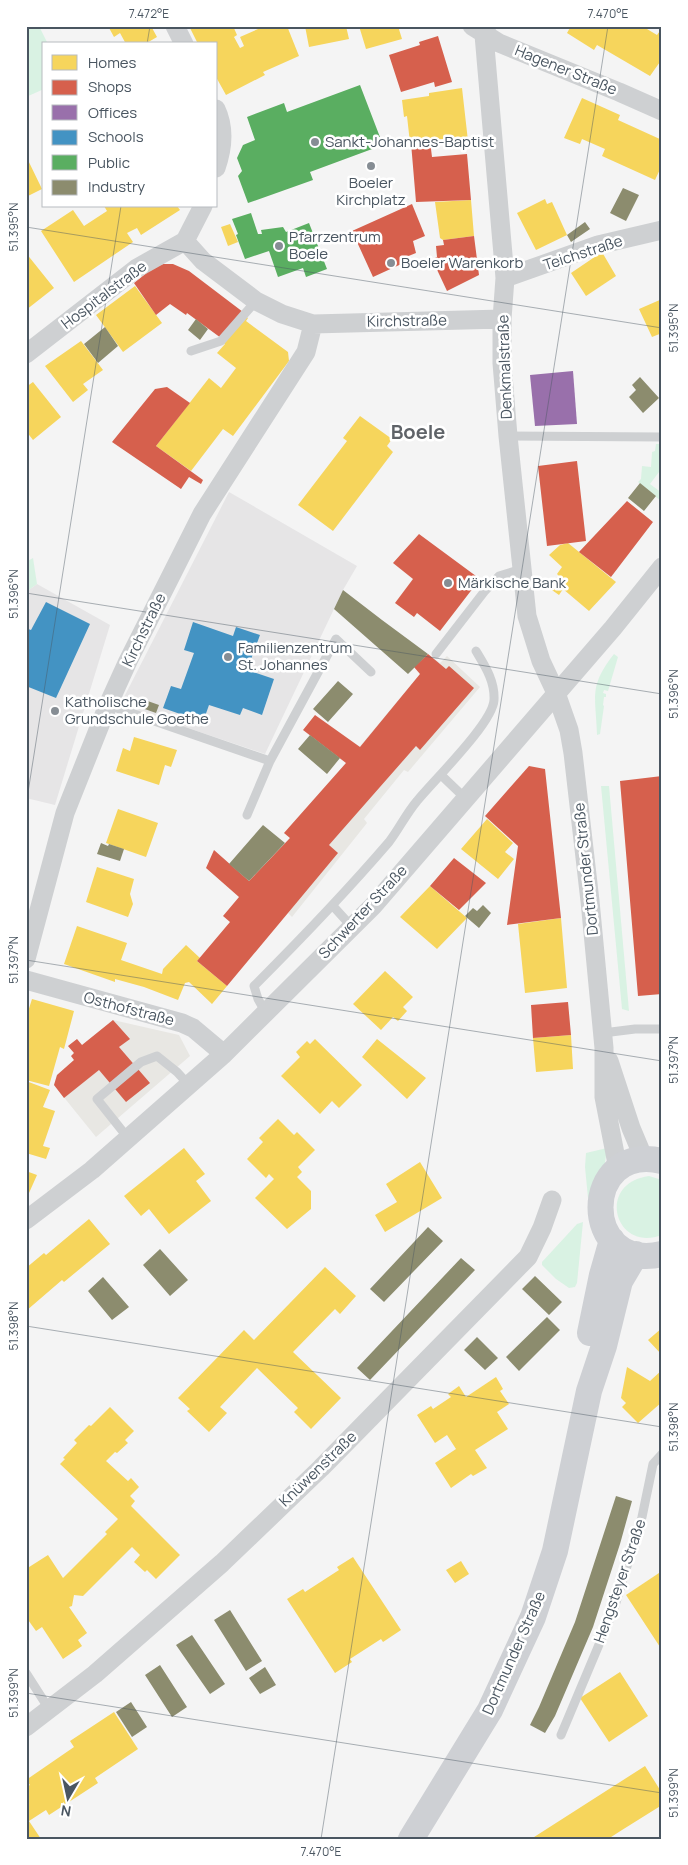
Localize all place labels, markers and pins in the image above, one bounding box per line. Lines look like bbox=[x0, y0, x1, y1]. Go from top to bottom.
place label: Sankt-Johannes-Baptist bbox=[325, 131, 494, 152]
marker: Sankt-Johannes-Baptist bbox=[309, 136, 321, 148]
marker: Boeler Kirchplatz bbox=[365, 160, 377, 172]
place label: Boeler Kirchplatz bbox=[336, 172, 406, 210]
place label: Pfarrzentrum Boele bbox=[289, 226, 381, 264]
marker: Pfarrzentrum Boele bbox=[273, 240, 285, 252]
place label: Boeler Warenkorb bbox=[401, 252, 523, 273]
marker: Boeler Warenkorb bbox=[385, 257, 397, 269]
place label: Märkische Bank bbox=[458, 572, 567, 593]
marker: Märkische Bank bbox=[442, 577, 454, 589]
place label: Familienzentrum St. Johannes bbox=[238, 637, 352, 675]
marker: Familienzentrum St. Johannes bbox=[222, 651, 234, 663]
place label: Katholische Grundschule Goethe bbox=[65, 691, 209, 729]
marker: Katholische Grundschule Goethe bbox=[49, 705, 61, 717]

